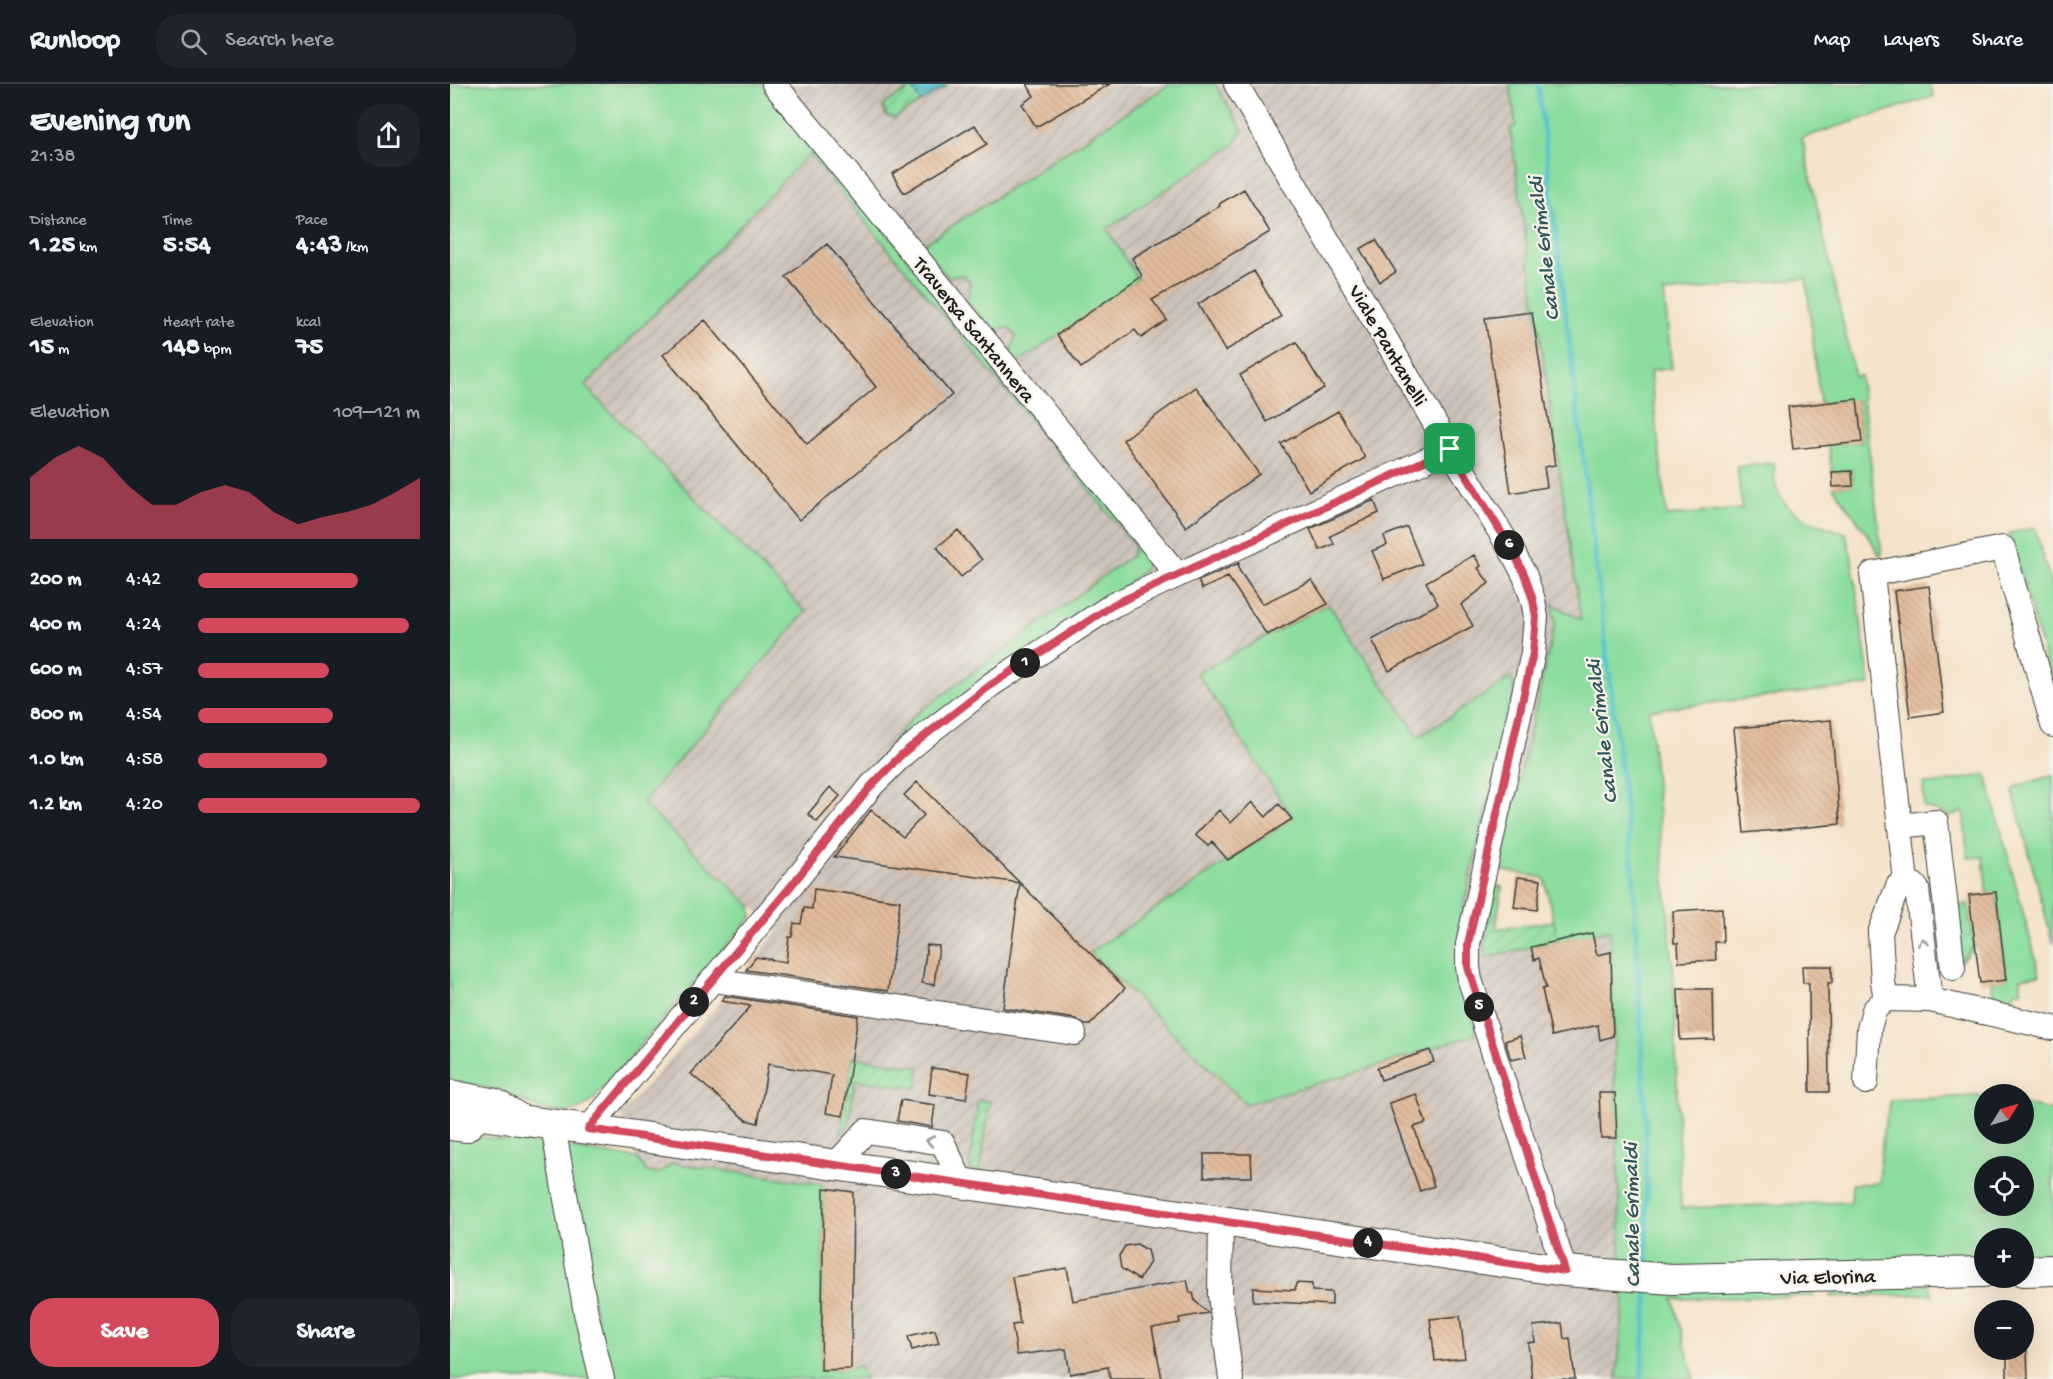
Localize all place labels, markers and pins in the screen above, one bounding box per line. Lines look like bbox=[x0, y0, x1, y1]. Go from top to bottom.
pin bbox=[1424, 423, 1475, 474]
pin: 6 bbox=[1494, 530, 1524, 560]
pin: 1 bbox=[1010, 648, 1040, 678]
pin: 2 bbox=[679, 987, 709, 1017]
pin: 5 bbox=[1464, 992, 1494, 1022]
pin: 3 bbox=[881, 1159, 911, 1189]
pin: 4 bbox=[1353, 1228, 1383, 1258]

